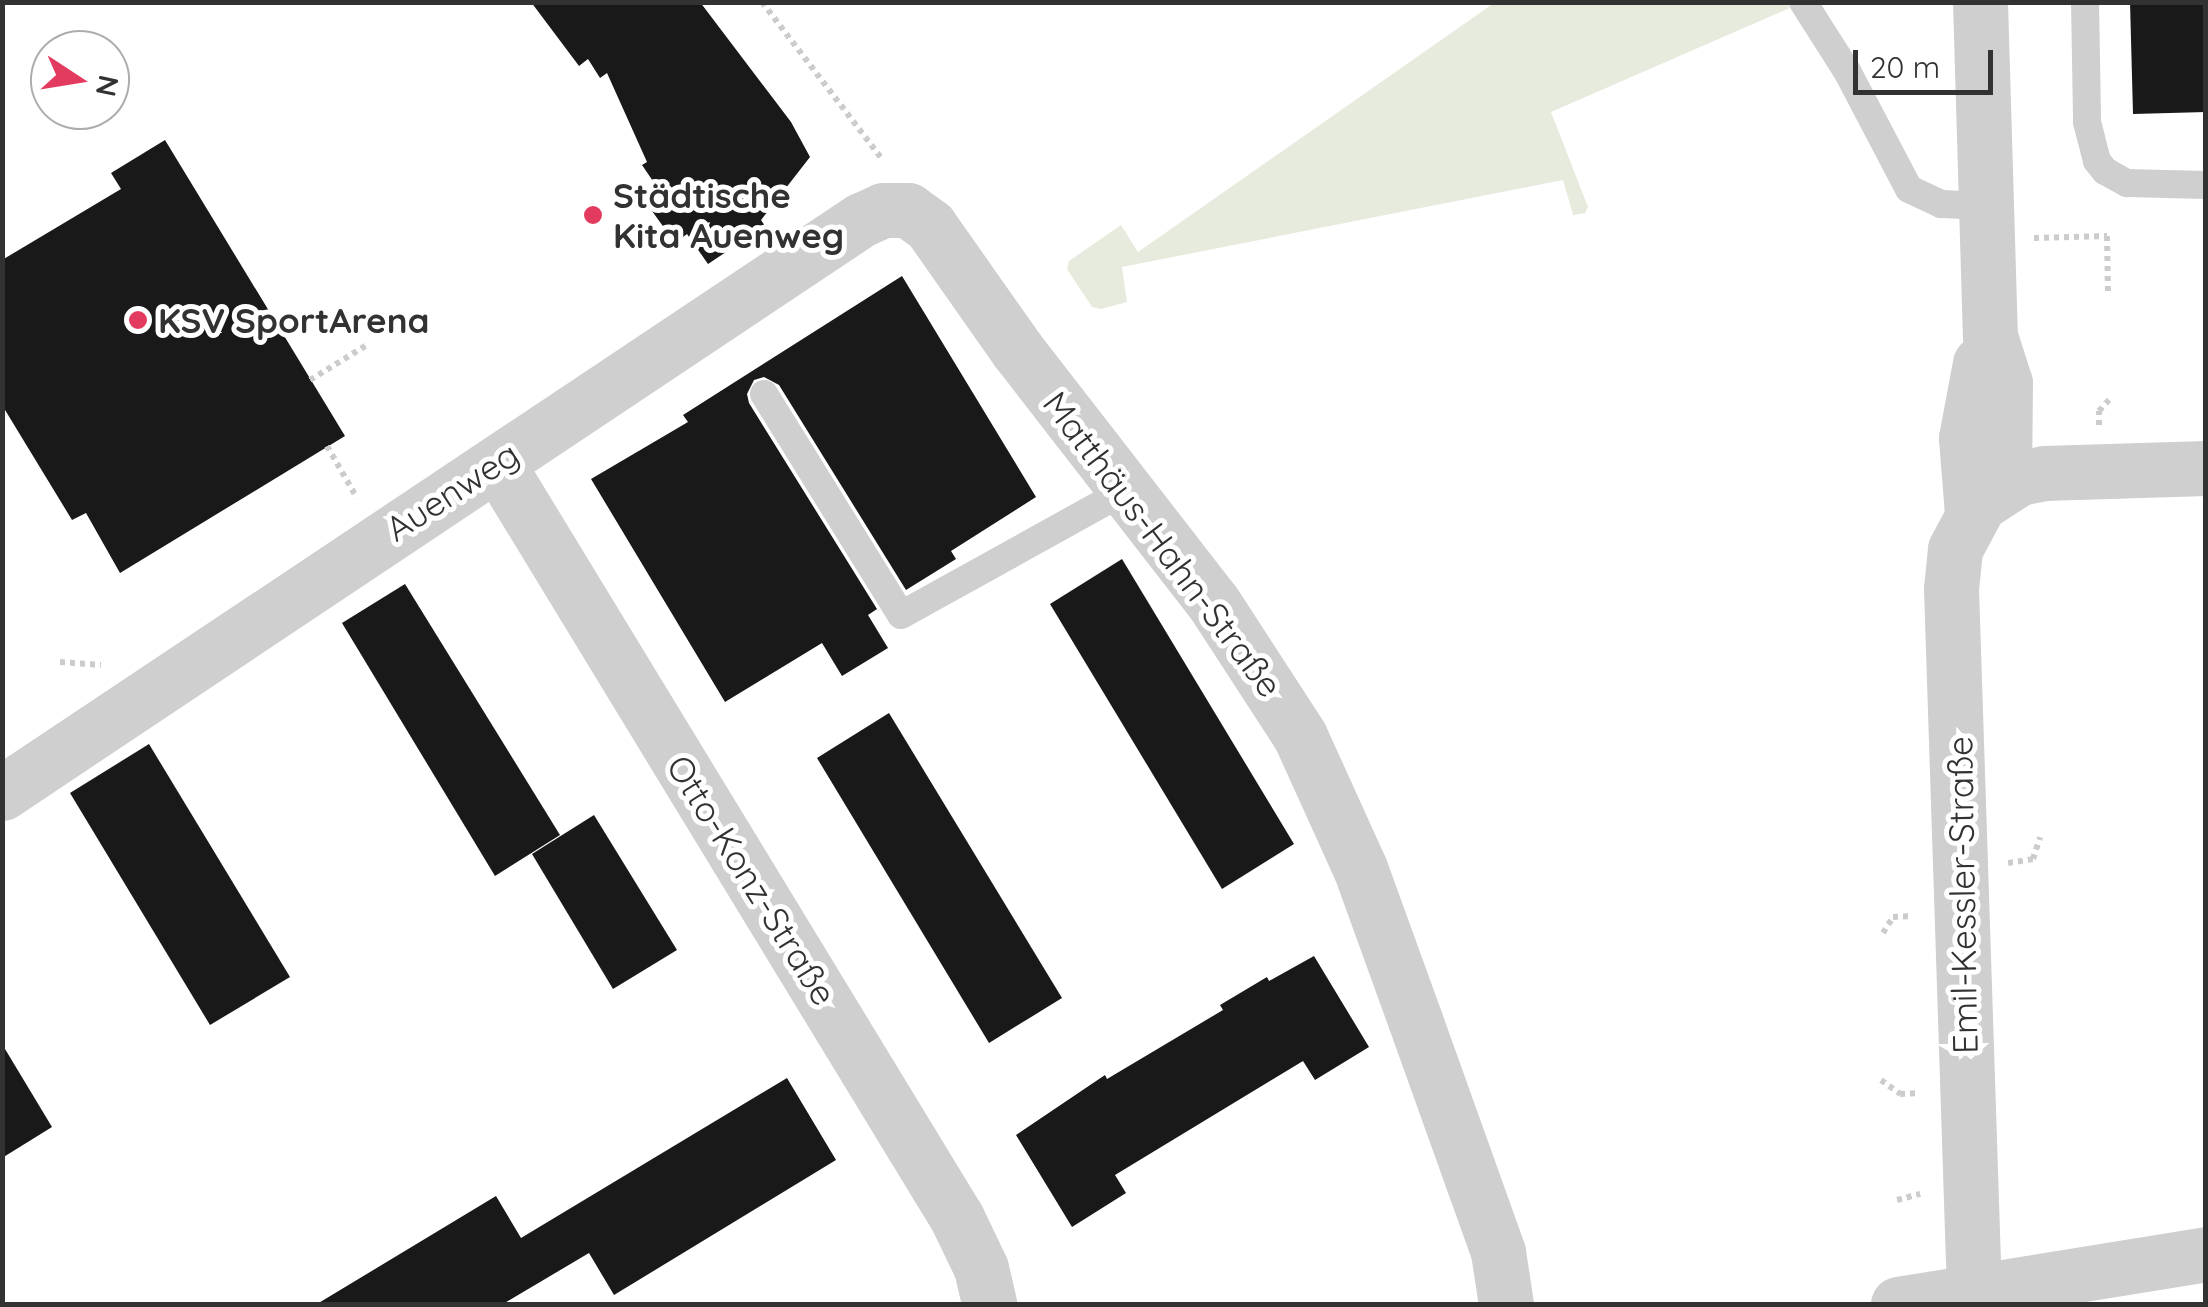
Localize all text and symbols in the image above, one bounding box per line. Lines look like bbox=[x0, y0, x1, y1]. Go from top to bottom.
north arrow bbox=[30, 30, 130, 130]
scale bar bbox=[1858, 30, 1998, 92]
text: 20 m bbox=[1870, 48, 1940, 86]
text: N bbox=[89, 72, 127, 100]
place label: Städtische Kita Auenweg bbox=[613, 174, 844, 256]
marker: Städtische Kita Auenweg bbox=[582, 204, 604, 226]
place label: KSV SportArena bbox=[158, 299, 429, 341]
marker: KSV SportArena bbox=[127, 309, 149, 331]
street label: Matthäus-Hahn-Straße bbox=[1034, 383, 1292, 705]
street label: Auenweg bbox=[378, 433, 526, 549]
street label: Emil-Kessler-Straße bbox=[1938, 736, 1986, 1054]
street label: Otto-Konz-Straße bbox=[658, 747, 846, 1013]

